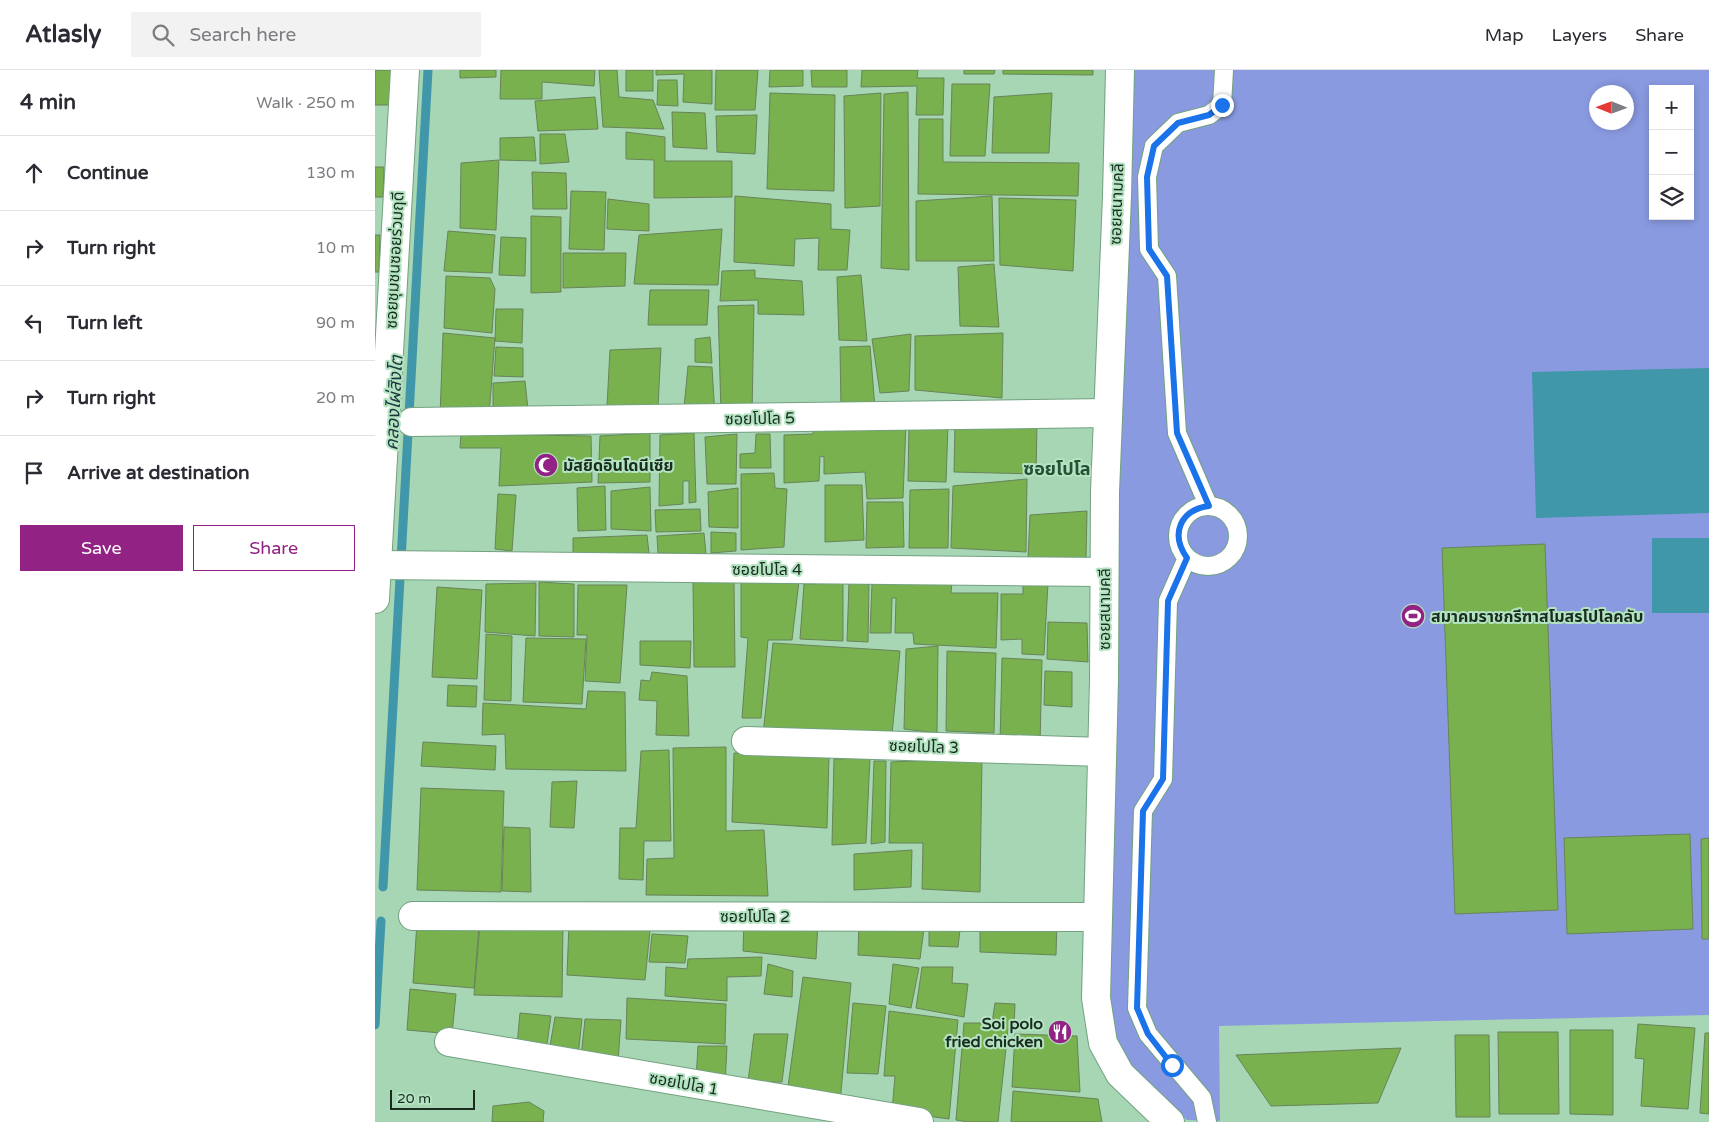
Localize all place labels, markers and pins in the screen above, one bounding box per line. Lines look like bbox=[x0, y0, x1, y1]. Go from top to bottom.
mosque icon: มัสยิดอินโดนีเซีย bbox=[533, 452, 559, 478]
place label: มัสยิดอินโดนีเซีย bbox=[563, 456, 673, 476]
sports icon: สมาคมราชกรีฑาสโมสรโปโลคลับ bbox=[1400, 603, 1426, 629]
place label: สมาคมราชกรีฑาสโมสรโปโลคลับ bbox=[1431, 607, 1643, 627]
place label: Soi polo fried chicken bbox=[944, 1014, 1043, 1052]
restaurant icon: Soi polo fried chicken bbox=[1047, 1019, 1073, 1045]

